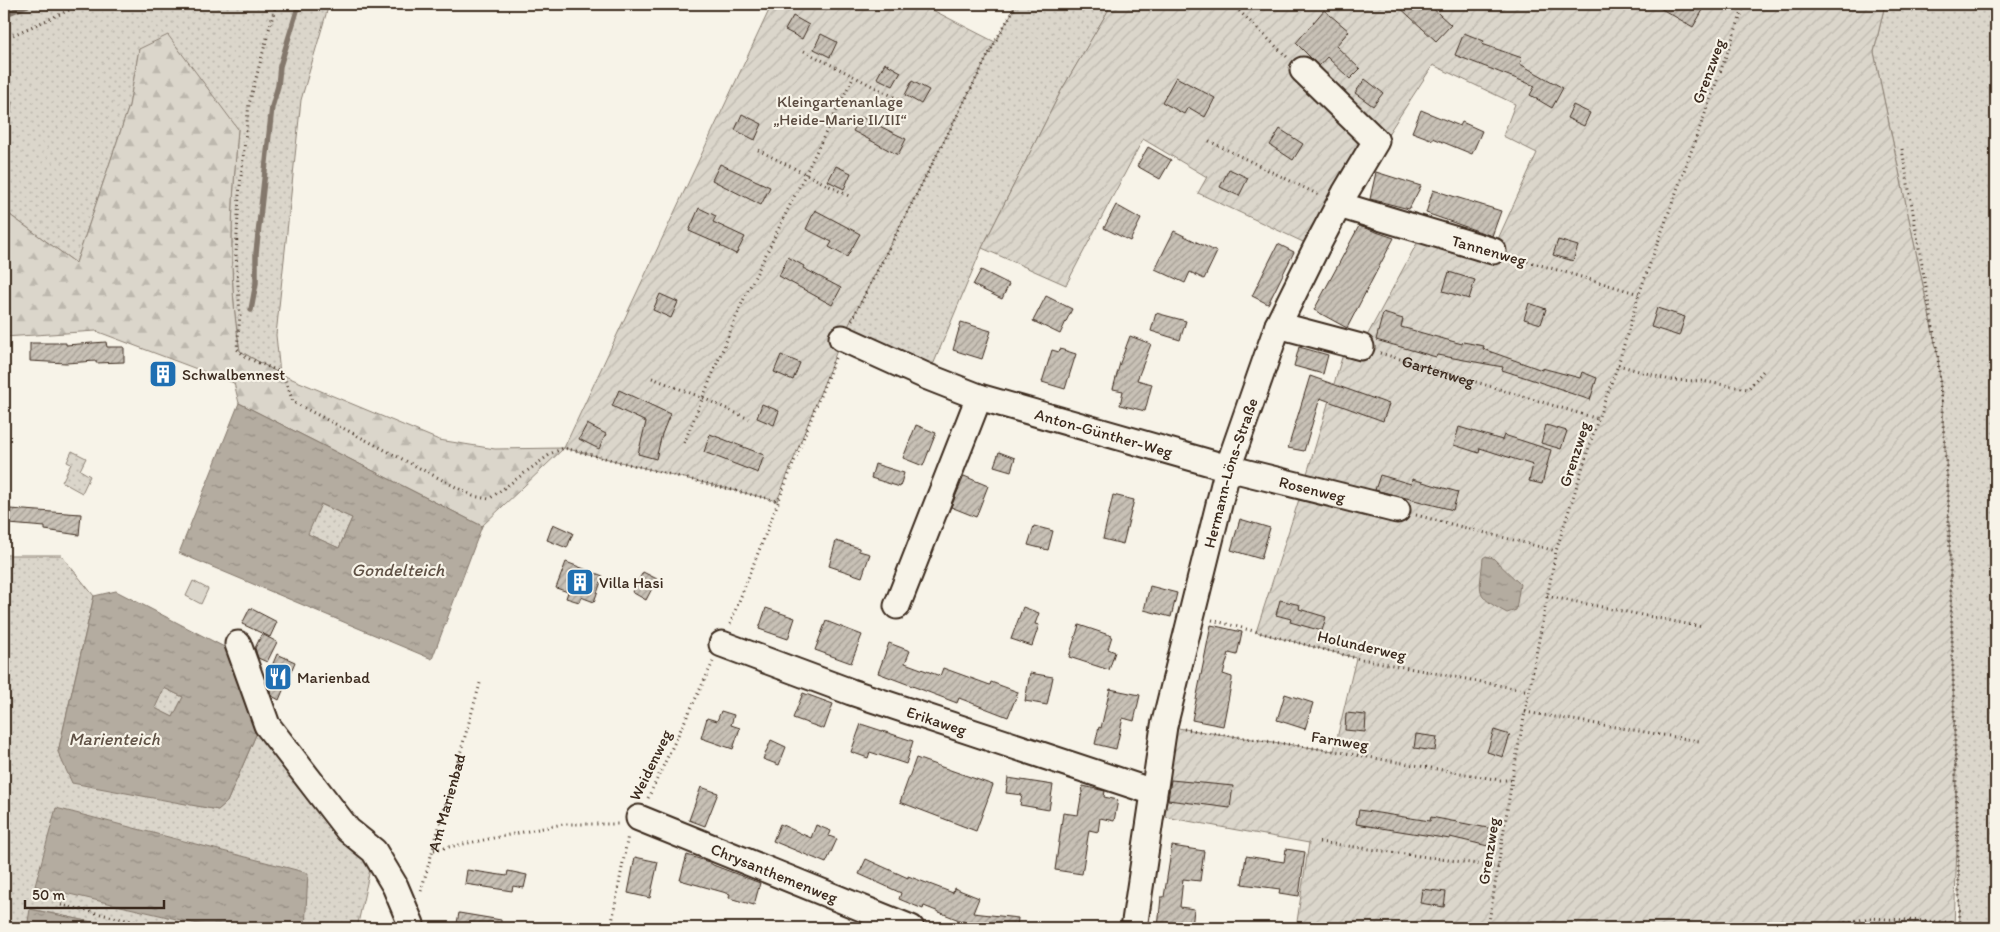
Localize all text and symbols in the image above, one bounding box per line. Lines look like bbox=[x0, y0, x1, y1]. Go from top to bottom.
street label: Grenzweg bbox=[1688, 35, 1729, 106]
park label: Kleingartenanlage „Heide-Marie II/III“ bbox=[773, 92, 907, 129]
street label: Tannenweg bbox=[1449, 231, 1529, 270]
street label: Gartenweg bbox=[1400, 351, 1478, 391]
building icon: Schwalbennest bbox=[148, 359, 178, 389]
place label: Schwalbennest bbox=[182, 365, 285, 384]
street label: Hermann-Löns-Straße bbox=[1200, 395, 1262, 550]
street label: Anton-Günther-Weg bbox=[1033, 404, 1176, 462]
street label: Grenzweg bbox=[1555, 418, 1594, 489]
street label: Rosenweg bbox=[1277, 472, 1348, 507]
water label: Gondelteich bbox=[352, 559, 445, 581]
building icon: Villa Hasi bbox=[565, 567, 595, 597]
place label: Villa Hasi bbox=[599, 573, 664, 592]
street label: Holunderweg bbox=[1316, 626, 1409, 665]
restaurant icon: Marienbad bbox=[263, 662, 293, 692]
place label: Marienbad bbox=[297, 668, 370, 687]
street label: Erikaweg bbox=[904, 702, 970, 740]
street label: Weidenweg bbox=[625, 726, 676, 804]
street label: Farnweg bbox=[1310, 727, 1371, 755]
water label: Marienteich bbox=[68, 728, 160, 750]
street label: Am Marienbad bbox=[424, 751, 470, 854]
street label: Grenzweg bbox=[1474, 815, 1503, 886]
street label: Chrysanthemenweg bbox=[708, 839, 841, 908]
scale bar bbox=[25, 877, 164, 909]
text: 50 m bbox=[32, 886, 65, 904]

